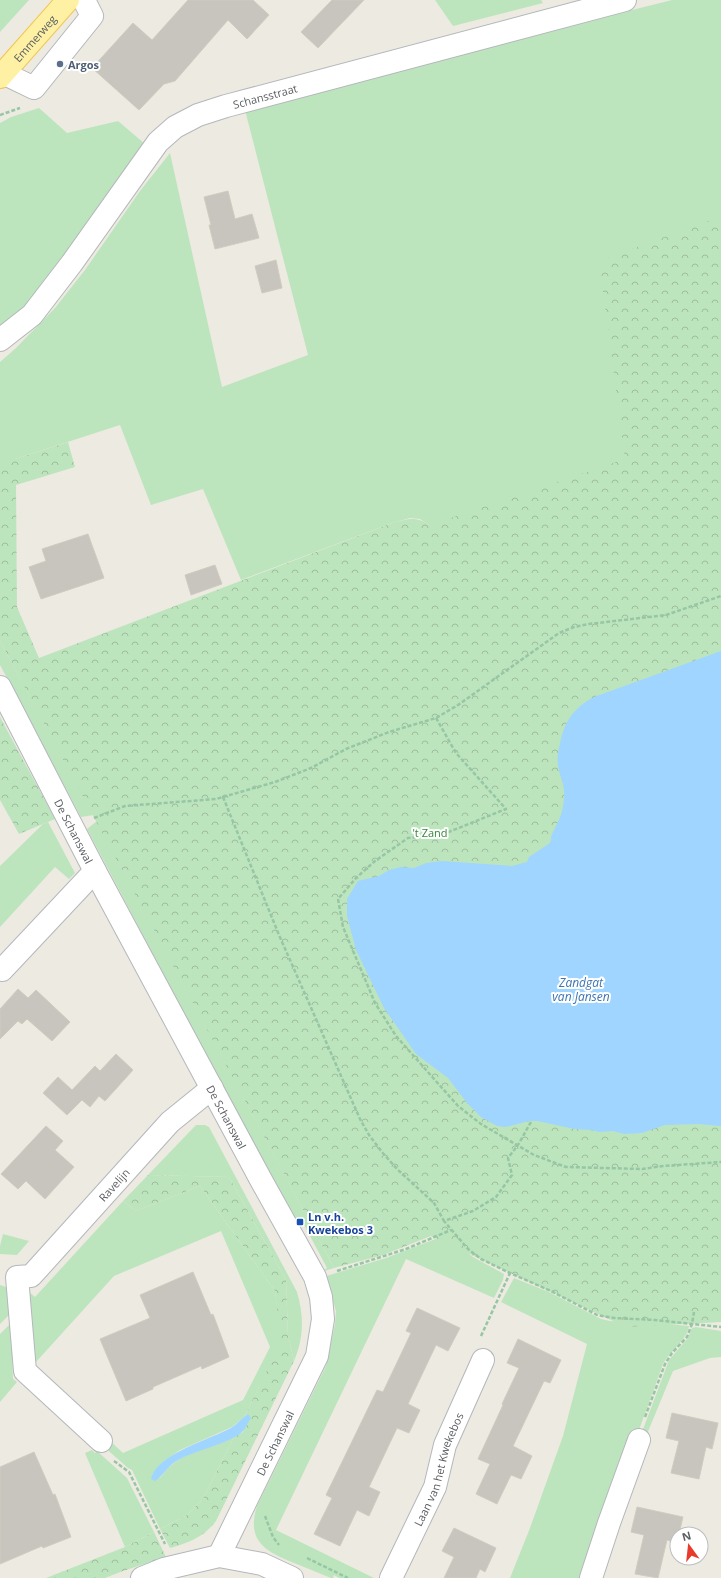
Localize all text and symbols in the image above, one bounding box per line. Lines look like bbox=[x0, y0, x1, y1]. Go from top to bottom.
street label: Emmerweg bbox=[10, 11, 59, 65]
place label: Argos bbox=[68, 57, 100, 72]
marker: Argos bbox=[55, 59, 65, 69]
street label: Schansstraat bbox=[231, 80, 299, 111]
street label: De Schanswal bbox=[51, 796, 97, 866]
park label: 't Zand bbox=[412, 825, 448, 840]
water label: Zandgat van Jansen bbox=[552, 974, 610, 1005]
street label: De Schanswal bbox=[204, 1082, 250, 1151]
street label: Ravelijn bbox=[95, 1165, 132, 1204]
place label: Ln v.h. Kwekebos 3 bbox=[308, 1209, 373, 1237]
marker: Ln v.h. Kwekebos 3 bbox=[295, 1217, 305, 1227]
street label: De Schanswal bbox=[253, 1408, 297, 1478]
street label: Laan van het Kwekebos bbox=[410, 1410, 466, 1528]
north arrow bbox=[669, 1526, 709, 1566]
text: N bbox=[680, 1527, 693, 1544]

